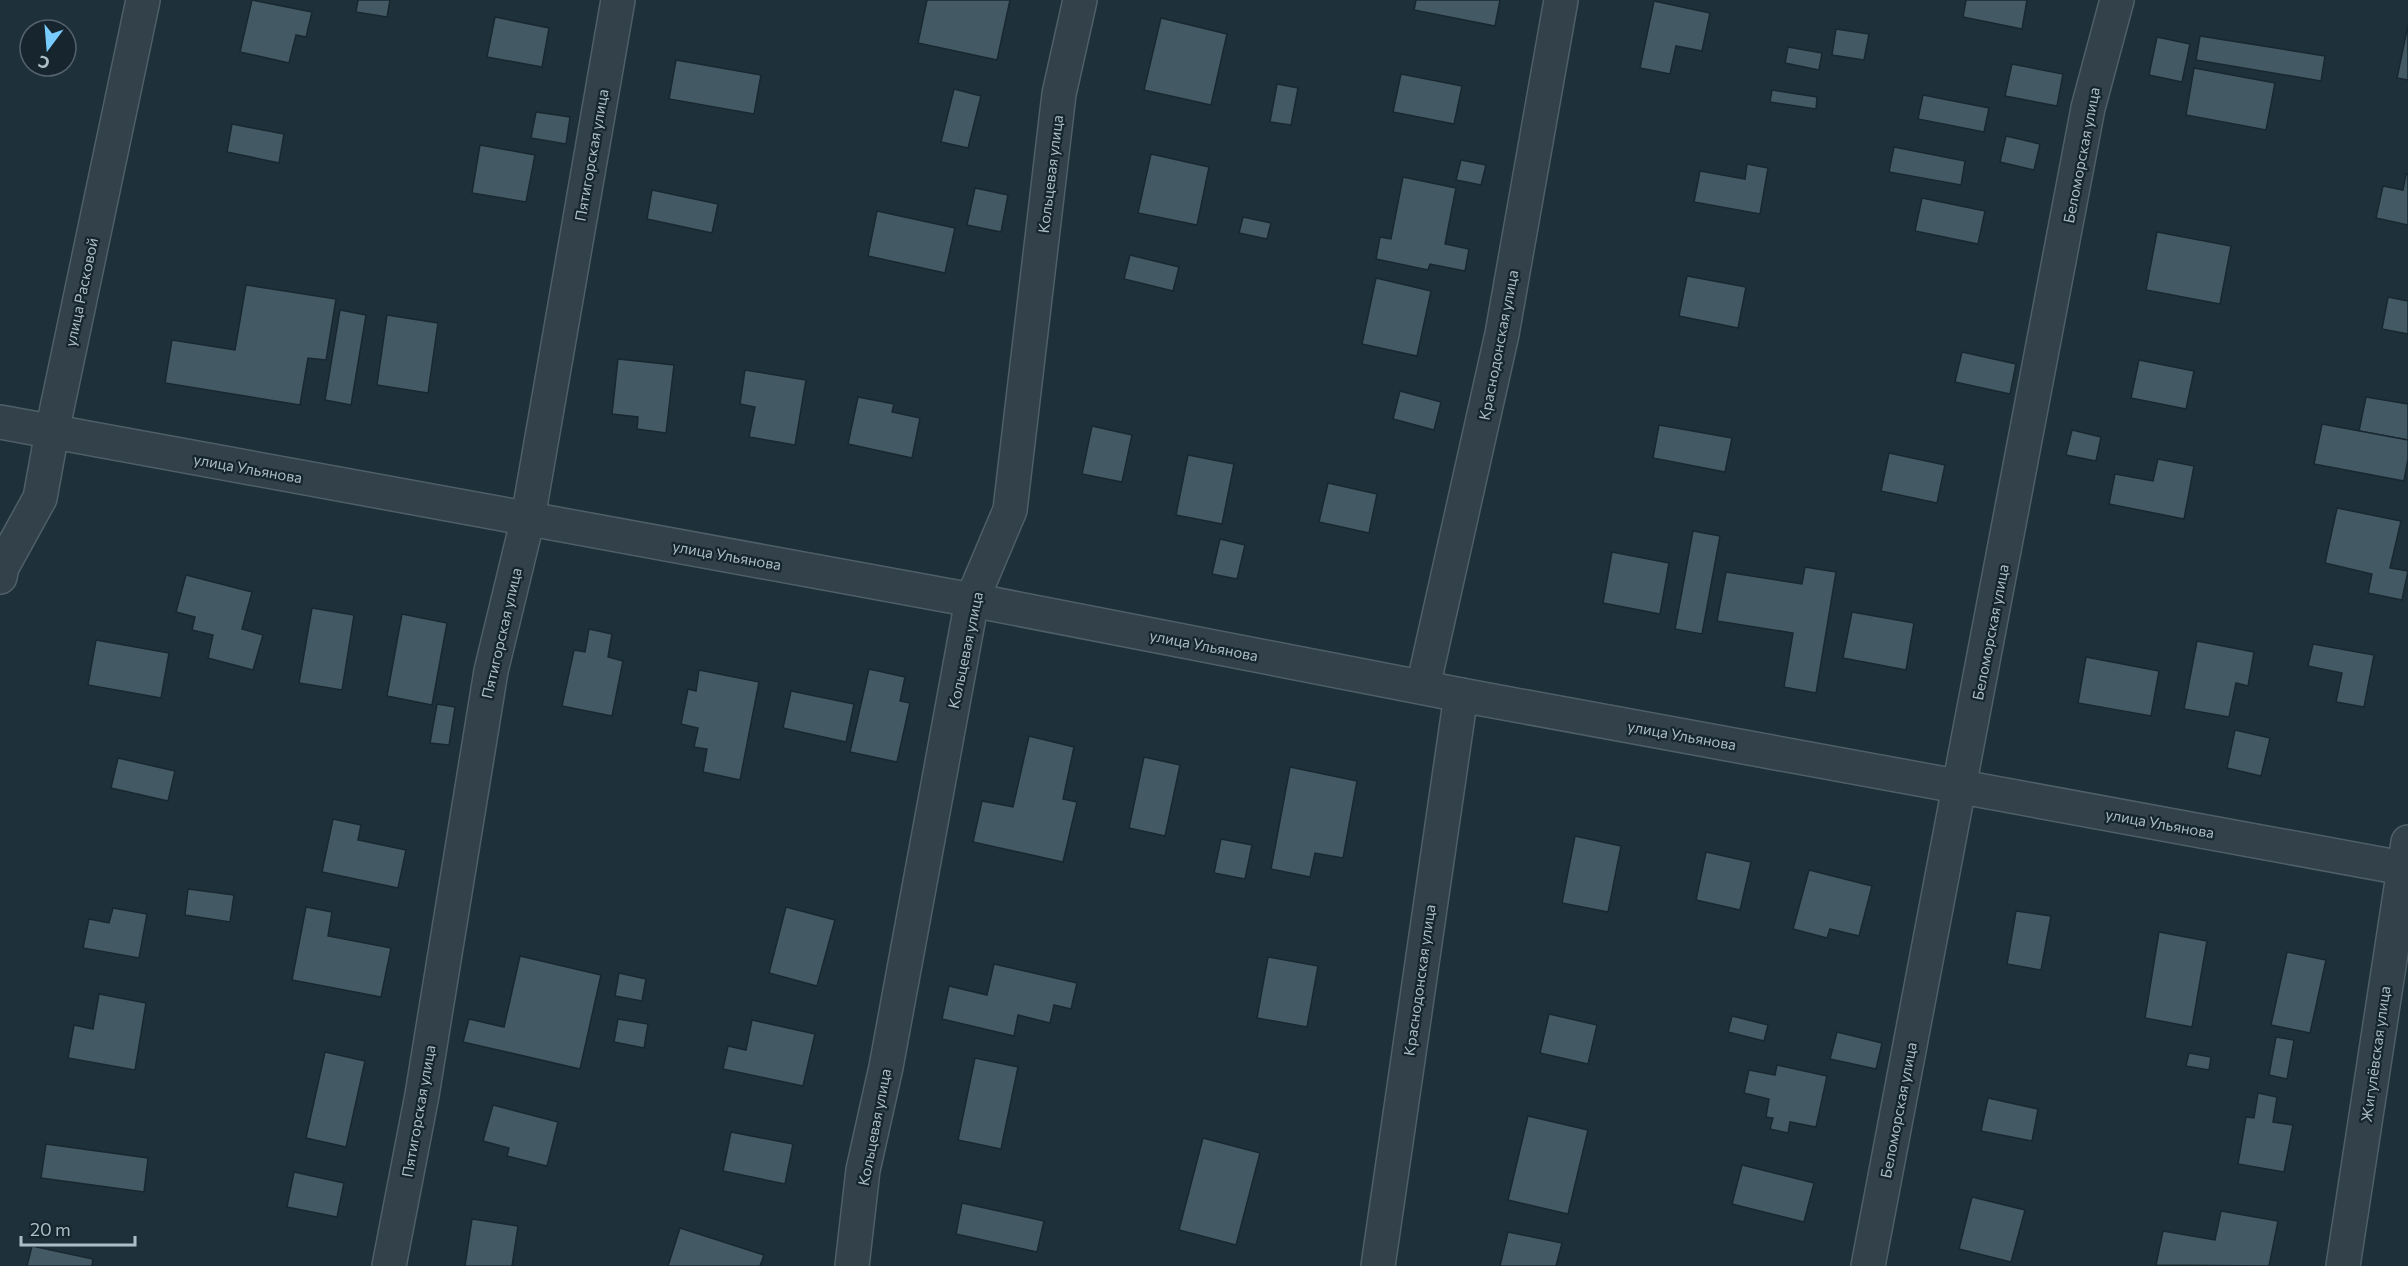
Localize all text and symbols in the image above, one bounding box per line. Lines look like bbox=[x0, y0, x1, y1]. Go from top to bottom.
north arrow bbox=[18, 18, 78, 78]
text: С bbox=[36, 52, 52, 74]
street label: Беломорская улица bbox=[2059, 85, 2103, 225]
street label: Пятигорская улица bbox=[571, 87, 611, 223]
street label: Кольцевая улица bbox=[1034, 114, 1066, 234]
street label: улица Расковой bbox=[61, 236, 101, 348]
street label: Краснодонская улица bbox=[1475, 268, 1521, 422]
street label: улица Ульянова bbox=[192, 450, 304, 486]
street label: улица Ульянова bbox=[671, 537, 783, 573]
street label: Беломорская улица bbox=[1968, 562, 2012, 702]
street label: Пятигорская улица bbox=[477, 566, 525, 700]
street label: Кольцевая улица bbox=[944, 590, 986, 710]
street label: улица Ульянова bbox=[1148, 626, 1260, 664]
street label: улица Ульянова bbox=[1626, 717, 1738, 753]
street label: улица Ульянова bbox=[2104, 805, 2216, 841]
street label: Краснодонская улица bbox=[1399, 903, 1439, 1057]
street label: Жигулёвская улица bbox=[2357, 985, 2393, 1123]
street label: Беломорская улица bbox=[1876, 1040, 1920, 1180]
street label: Пятигорская улица bbox=[398, 1043, 438, 1179]
street label: Кольцевая улица bbox=[854, 1067, 894, 1187]
scale bar bbox=[21, 1209, 135, 1247]
text: 20 m bbox=[30, 1218, 71, 1240]

